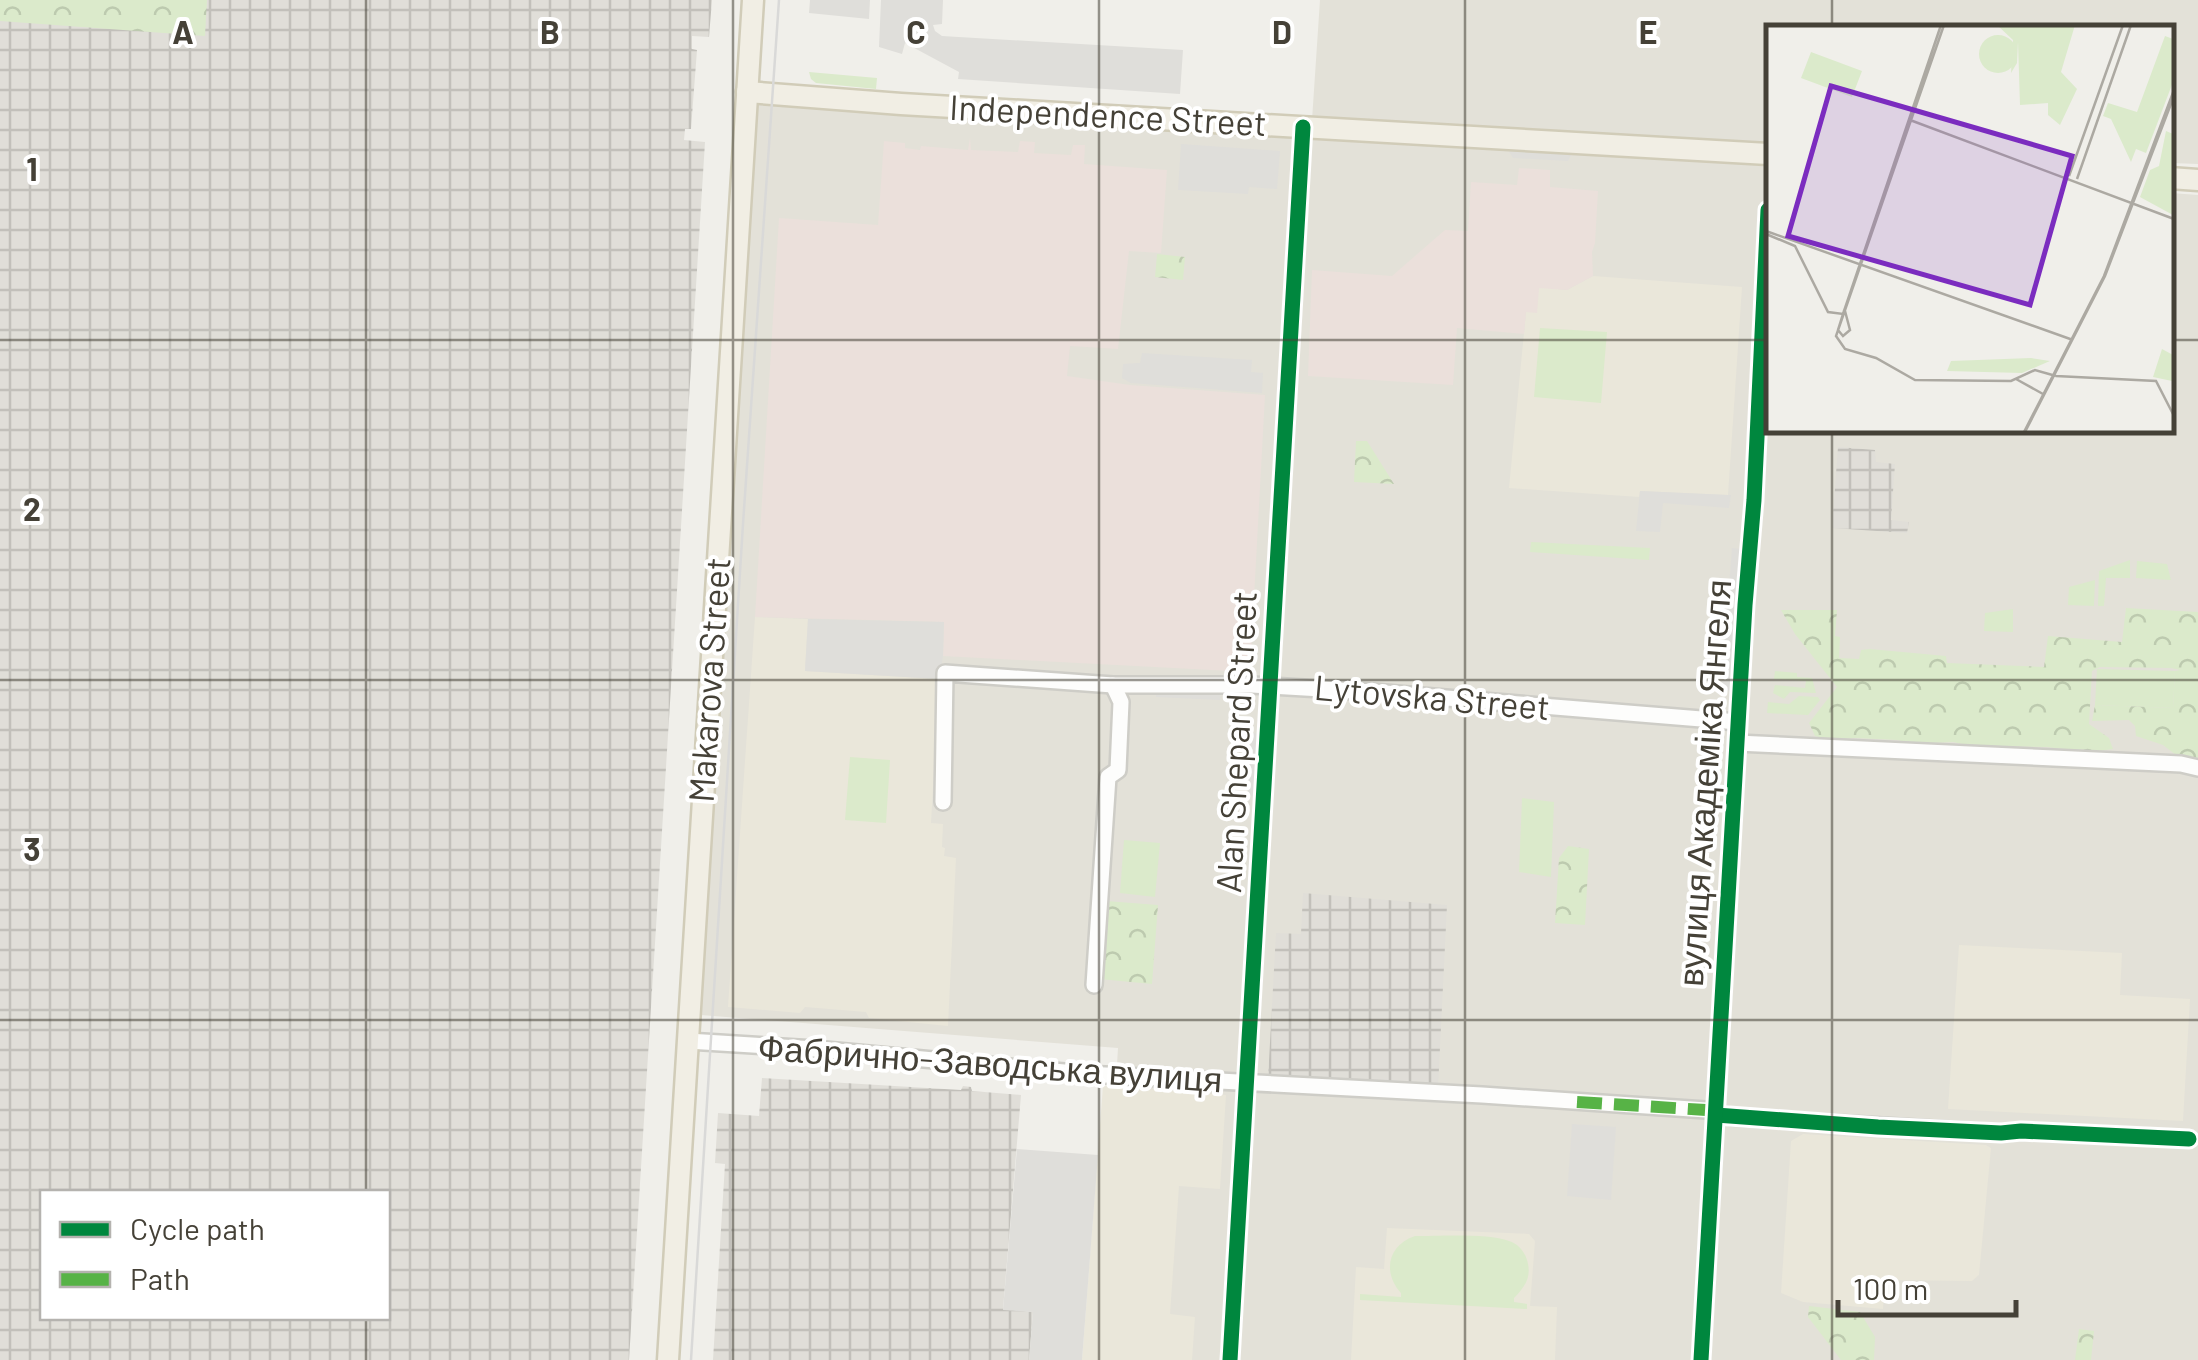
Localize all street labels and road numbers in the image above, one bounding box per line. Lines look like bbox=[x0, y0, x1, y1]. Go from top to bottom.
street label: Independence Street bbox=[948, 85, 1268, 143]
street label: Makarova Street bbox=[678, 556, 738, 804]
street label: вулиця Академіка Янгеля bbox=[1668, 578, 1738, 988]
street label: Alan Shepard Street bbox=[1206, 590, 1264, 894]
street label: Lytovska Street bbox=[1313, 665, 1552, 727]
street label: Фабрично-Заводська вулиця bbox=[756, 1025, 1224, 1099]

